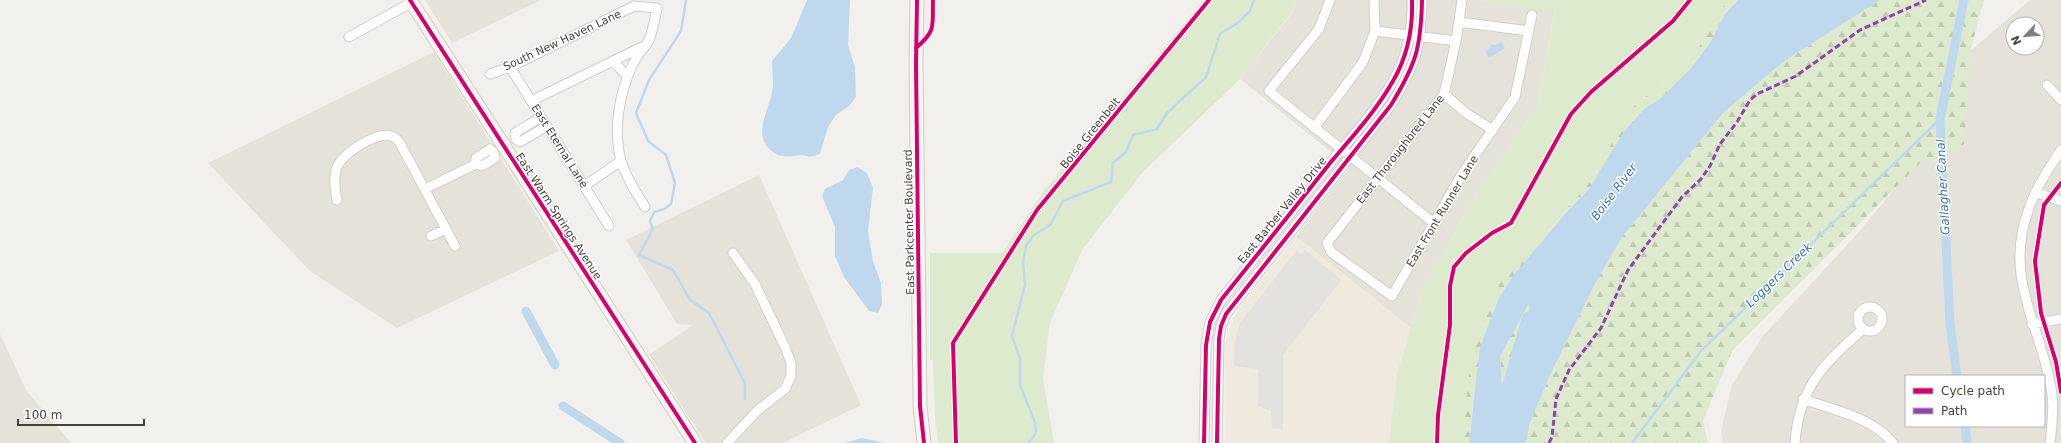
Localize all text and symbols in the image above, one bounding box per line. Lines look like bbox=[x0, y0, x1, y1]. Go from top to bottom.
street label: South New Haven Lane bbox=[501, 7, 623, 73]
north arrow bbox=[2005, 16, 2045, 56]
text: N bbox=[2009, 33, 2024, 47]
street label: East Thoroughbred Lane bbox=[1354, 92, 1447, 206]
street label: Boise Greenbelt bbox=[1058, 95, 1123, 172]
street label: East Eternal Lane bbox=[529, 102, 591, 191]
water label: Gallagher Canal bbox=[1933, 138, 1953, 235]
street label: East Parkcenter Boulevard bbox=[902, 149, 917, 295]
street label: East Warm Springs Avenue bbox=[513, 151, 605, 282]
street label: East Front Runner Lane bbox=[1404, 153, 1481, 269]
street label: East Barber Valley Drive bbox=[1235, 154, 1330, 266]
water label: Boise River bbox=[1588, 160, 1641, 223]
water label: Loggers Creek bbox=[1743, 239, 1816, 310]
legend bbox=[1905, 375, 2045, 427]
text: Cycle path bbox=[1941, 384, 2005, 398]
scale bar bbox=[18, 401, 144, 427]
text: Path bbox=[1941, 404, 1967, 418]
text: 100 m bbox=[24, 408, 62, 422]

